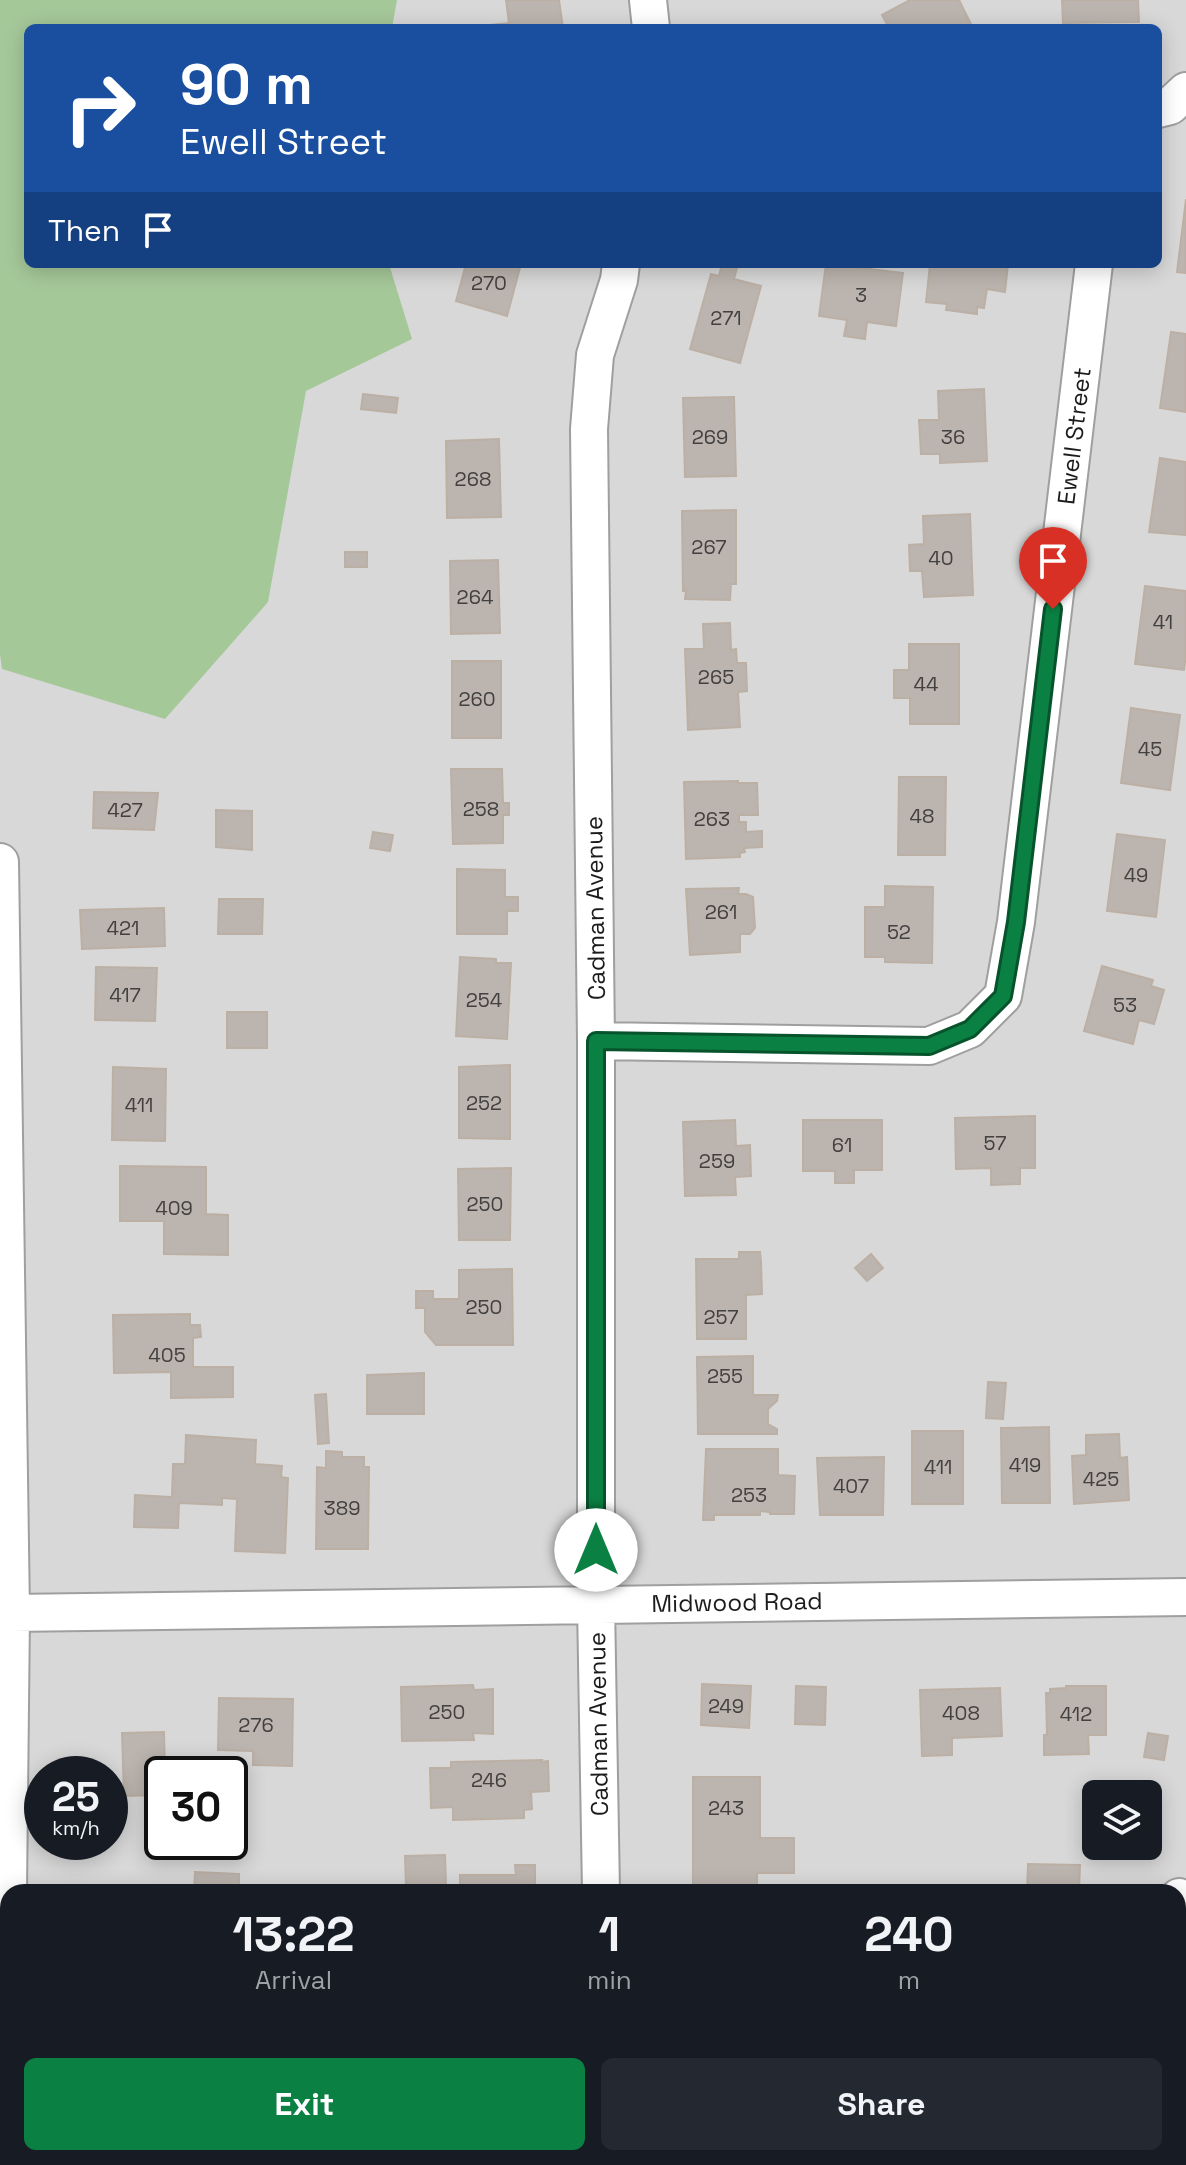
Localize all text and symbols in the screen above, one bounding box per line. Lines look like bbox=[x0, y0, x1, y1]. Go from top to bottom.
text: 90 m bbox=[180, 49, 313, 120]
icon: right bbox=[48, 56, 152, 160]
text: Ewell Street bbox=[180, 119, 387, 165]
icon: arrive bbox=[136, 208, 180, 252]
text: Then bbox=[48, 211, 120, 250]
house number: 270 bbox=[471, 270, 507, 296]
house number: 3 bbox=[855, 282, 867, 308]
house number: 271 bbox=[710, 305, 742, 331]
street label: Ewell Street bbox=[1050, 366, 1098, 506]
house number: 269 bbox=[692, 424, 728, 450]
house number: 36 bbox=[941, 424, 965, 450]
house number: 268 bbox=[455, 466, 491, 492]
pin bbox=[1019, 527, 1087, 609]
house number: 267 bbox=[691, 534, 727, 560]
icon: arrive bbox=[1031, 539, 1075, 583]
house number: 40 bbox=[928, 545, 954, 571]
house number: 264 bbox=[457, 584, 493, 610]
house number: 41 bbox=[1153, 609, 1173, 635]
house number: 265 bbox=[698, 664, 734, 690]
house number: 44 bbox=[914, 671, 939, 697]
house number: 260 bbox=[458, 686, 496, 712]
house number: 45 bbox=[1138, 736, 1162, 762]
house number: 258 bbox=[463, 796, 499, 822]
house number: 427 bbox=[107, 797, 143, 823]
house number: 48 bbox=[910, 803, 934, 829]
house number: 263 bbox=[694, 806, 730, 832]
street label: Cadman Avenue bbox=[578, 816, 612, 1000]
house number: 49 bbox=[1124, 862, 1148, 888]
house number: 261 bbox=[705, 899, 737, 925]
house number: 421 bbox=[107, 915, 139, 941]
house number: 52 bbox=[887, 919, 911, 945]
house number: 417 bbox=[109, 982, 141, 1008]
house number: 254 bbox=[466, 987, 502, 1013]
house number: 53 bbox=[1113, 992, 1137, 1018]
house number: 252 bbox=[466, 1090, 502, 1116]
house number: 411 bbox=[125, 1092, 153, 1118]
house number: 57 bbox=[983, 1130, 1007, 1156]
house number: 61 bbox=[832, 1132, 852, 1158]
house number: 259 bbox=[699, 1148, 735, 1174]
house number: 250 bbox=[467, 1191, 503, 1217]
house number: 409 bbox=[155, 1195, 193, 1221]
house number: 250 bbox=[466, 1294, 502, 1320]
house number: 257 bbox=[703, 1304, 739, 1330]
house number: 405 bbox=[148, 1342, 186, 1368]
house number: 255 bbox=[707, 1363, 743, 1389]
house number: 419 bbox=[1009, 1452, 1041, 1478]
house number: 411 bbox=[924, 1454, 952, 1480]
house number: 425 bbox=[1083, 1466, 1119, 1492]
house number: 407 bbox=[833, 1473, 869, 1499]
house number: 253 bbox=[731, 1482, 767, 1508]
house number: 389 bbox=[324, 1495, 360, 1521]
position arrow bbox=[554, 1508, 638, 1592]
street label: Midwood Road bbox=[651, 1585, 823, 1619]
street label: Cadman Avenue bbox=[581, 1632, 615, 1816]
house number: 249 bbox=[708, 1693, 744, 1719]
house number: 250 bbox=[429, 1699, 465, 1725]
house number: 408 bbox=[942, 1700, 980, 1726]
house number: 412 bbox=[1060, 1701, 1092, 1727]
house number: 276 bbox=[238, 1712, 274, 1738]
speed limit sign: 30 bbox=[144, 1756, 248, 1860]
house number: 246 bbox=[471, 1767, 507, 1793]
text: 25 bbox=[52, 1772, 100, 1823]
map controls bbox=[1082, 1780, 1162, 1860]
button: layers bbox=[1082, 1780, 1162, 1860]
house number: 243 bbox=[708, 1795, 744, 1821]
text: km/h bbox=[52, 1815, 100, 1841]
text: 13:22 bbox=[232, 1904, 355, 1965]
text: 1 bbox=[599, 1904, 620, 1965]
text: 240 bbox=[864, 1904, 954, 1965]
text: Arrival bbox=[255, 1963, 332, 1997]
text: min bbox=[587, 1963, 632, 1997]
text: m bbox=[898, 1963, 920, 1997]
button: Exit bbox=[24, 2058, 585, 2150]
button: Share bbox=[601, 2058, 1162, 2150]

